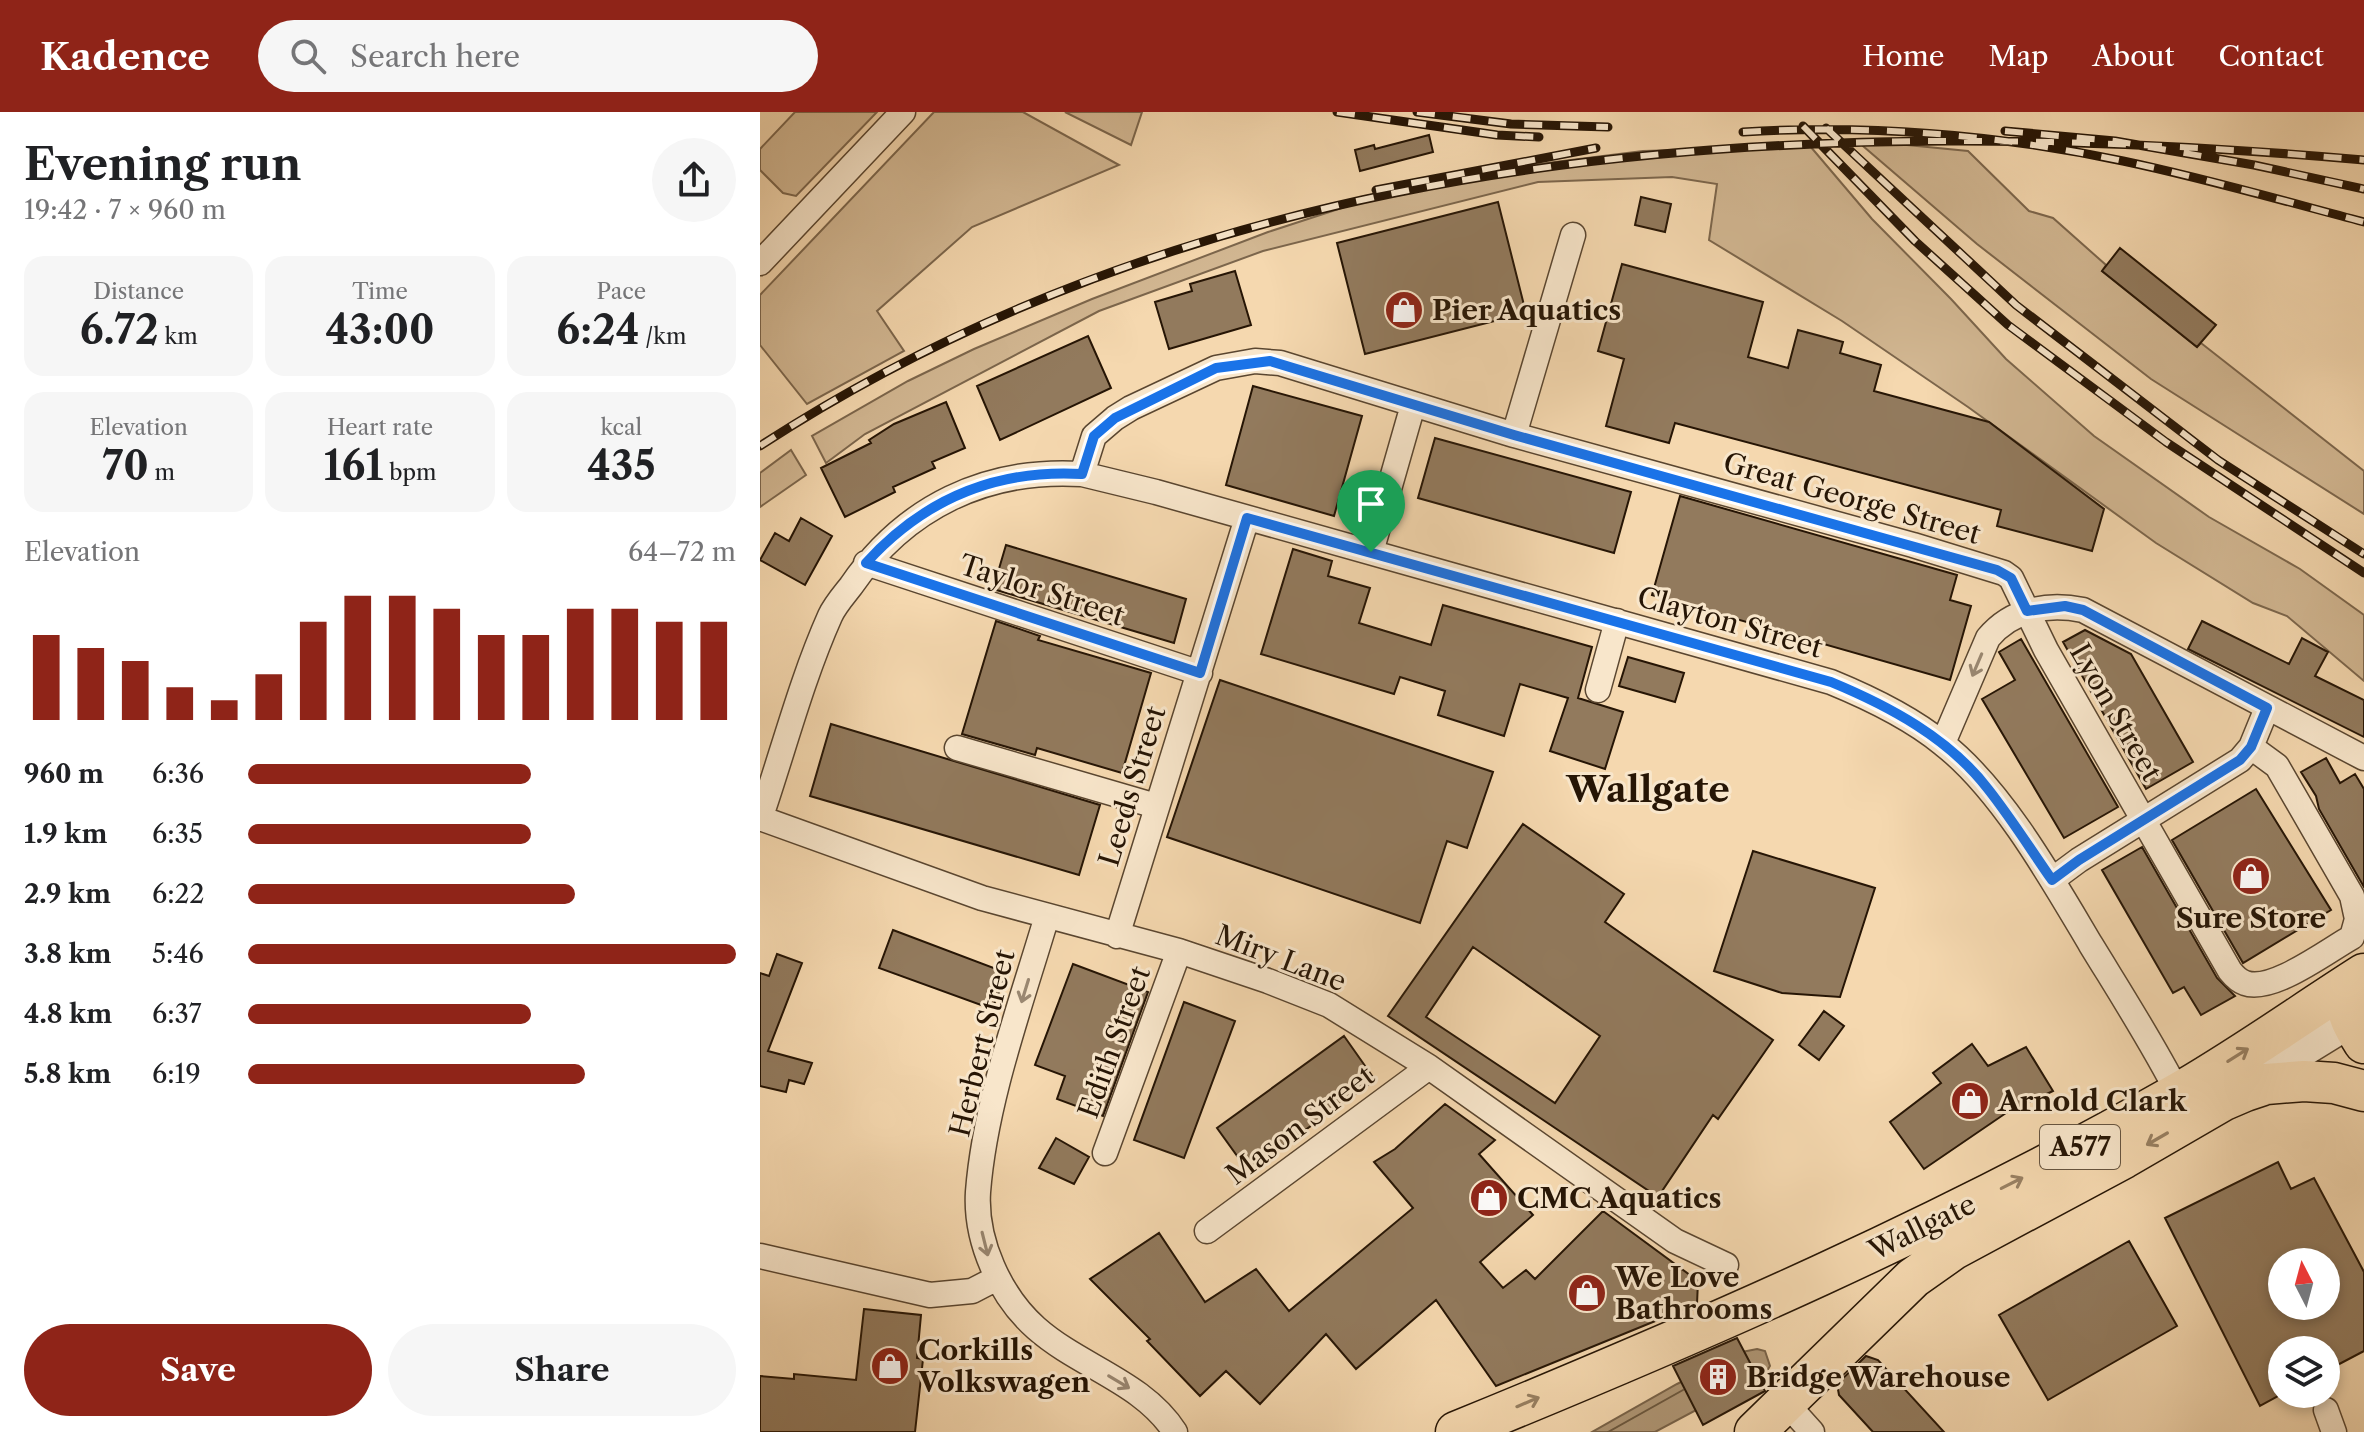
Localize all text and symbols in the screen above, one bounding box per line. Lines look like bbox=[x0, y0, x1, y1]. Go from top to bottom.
search box bbox=[258, 20, 818, 92]
text: Kadence bbox=[40, 33, 210, 80]
icon: search bbox=[286, 34, 330, 78]
text: Search here bbox=[350, 38, 520, 75]
text: Home bbox=[1862, 39, 1944, 73]
text: Map bbox=[1988, 39, 2048, 73]
text: About bbox=[2092, 39, 2174, 73]
text: Contact bbox=[2218, 39, 2324, 73]
text: Evening run bbox=[24, 137, 301, 191]
button: share bbox=[652, 138, 736, 222]
text: 19:42 · 7 × 960 m bbox=[24, 194, 226, 226]
text: Distance bbox=[93, 278, 184, 305]
text: Time bbox=[352, 278, 408, 305]
text: Pace bbox=[596, 278, 646, 305]
shop icon: Pier Aquatics bbox=[1383, 289, 1425, 331]
place label: Pier Aquatics bbox=[1432, 293, 1621, 327]
text: 6.72 bbox=[80, 305, 159, 354]
text: 43:00 bbox=[325, 305, 435, 354]
text: 6:24 bbox=[556, 305, 639, 354]
text: km bbox=[159, 323, 198, 350]
text: /km bbox=[639, 323, 686, 350]
text: Elevation bbox=[90, 414, 188, 441]
text: Heart rate bbox=[327, 414, 433, 441]
text: kcal bbox=[601, 414, 642, 441]
text: 70 bbox=[102, 441, 149, 490]
text: 161 bbox=[323, 441, 383, 490]
text: 435 bbox=[587, 441, 656, 490]
street label: Great George Street bbox=[1719, 445, 1985, 551]
text: m bbox=[149, 459, 175, 486]
text: bpm bbox=[383, 459, 437, 486]
pin bbox=[1337, 470, 1405, 552]
icon: arrive bbox=[1349, 482, 1393, 526]
text: Elevation bbox=[24, 536, 140, 568]
text: 64–72 m bbox=[628, 536, 736, 568]
street label: Taylor Street bbox=[955, 547, 1129, 633]
street label: Clayton Street bbox=[1634, 579, 1827, 665]
street label: Lyon Street bbox=[2063, 637, 2169, 787]
one-way arrow bbox=[1968, 652, 1983, 677]
street label: Leeds Street bbox=[1092, 702, 1173, 870]
text: 960 m bbox=[24, 758, 104, 790]
text: 6:36 bbox=[152, 758, 204, 790]
district label: Wallgate bbox=[1565, 767, 1730, 811]
text: 1.9 km bbox=[24, 818, 107, 850]
text: 6:35 bbox=[152, 818, 203, 850]
shop icon: Sure Store bbox=[2230, 855, 2272, 897]
text: 2.9 km bbox=[24, 878, 111, 910]
text: 6:22 bbox=[152, 878, 204, 910]
place label: Sure Store bbox=[2176, 901, 2326, 935]
street label: Miry Lane bbox=[1211, 918, 1351, 998]
text: 3.8 km bbox=[24, 938, 111, 970]
text: 5:46 bbox=[152, 938, 204, 970]
street label: Herbert Street bbox=[942, 946, 1022, 1140]
street label: Edith Street bbox=[1071, 961, 1157, 1123]
one-way arrow bbox=[1017, 977, 1032, 1003]
text: 4.8 km bbox=[24, 998, 112, 1030]
text: 6:37 bbox=[152, 998, 202, 1030]
one-way arrow bbox=[2226, 1047, 2248, 1064]
text: 5.8 km bbox=[24, 1058, 111, 1090]
text: 6:19 bbox=[152, 1058, 201, 1090]
street label: Mason Street bbox=[1219, 1058, 1381, 1192]
shop icon: Arnold Clark bbox=[1949, 1080, 1991, 1122]
place label: Arnold Clark bbox=[1997, 1084, 2187, 1118]
road number: A577 bbox=[2040, 1125, 2120, 1169]
one-way arrow bbox=[2146, 1131, 2169, 1147]
one-way arrow bbox=[1999, 1175, 2023, 1191]
shop icon: CMC Aquatics bbox=[1468, 1177, 1510, 1219]
place label: CMC Aquatics bbox=[1517, 1181, 1721, 1215]
street label: Wallgate bbox=[1862, 1187, 1981, 1268]
one-way arrow bbox=[979, 1231, 994, 1257]
north arrow bbox=[2268, 1248, 2340, 1320]
map controls bbox=[2268, 1248, 2340, 1408]
place label: We Love Bathrooms bbox=[1614, 1260, 1772, 1326]
shop icon: We Love Bathrooms bbox=[1566, 1272, 1608, 1314]
button: Save bbox=[24, 1324, 372, 1416]
button: Share bbox=[388, 1324, 736, 1416]
place label: Corkills Volkswagen bbox=[917, 1333, 1090, 1399]
button: layers bbox=[2268, 1336, 2340, 1408]
shop icon: Corkills Volkswagen bbox=[869, 1345, 911, 1387]
building icon: Bridge Warehouse bbox=[1697, 1356, 1739, 1398]
place label: Bridge Warehouse bbox=[1746, 1360, 2010, 1394]
one-way arrow bbox=[1107, 1374, 1130, 1390]
one-way arrow bbox=[1515, 1394, 1540, 1408]

